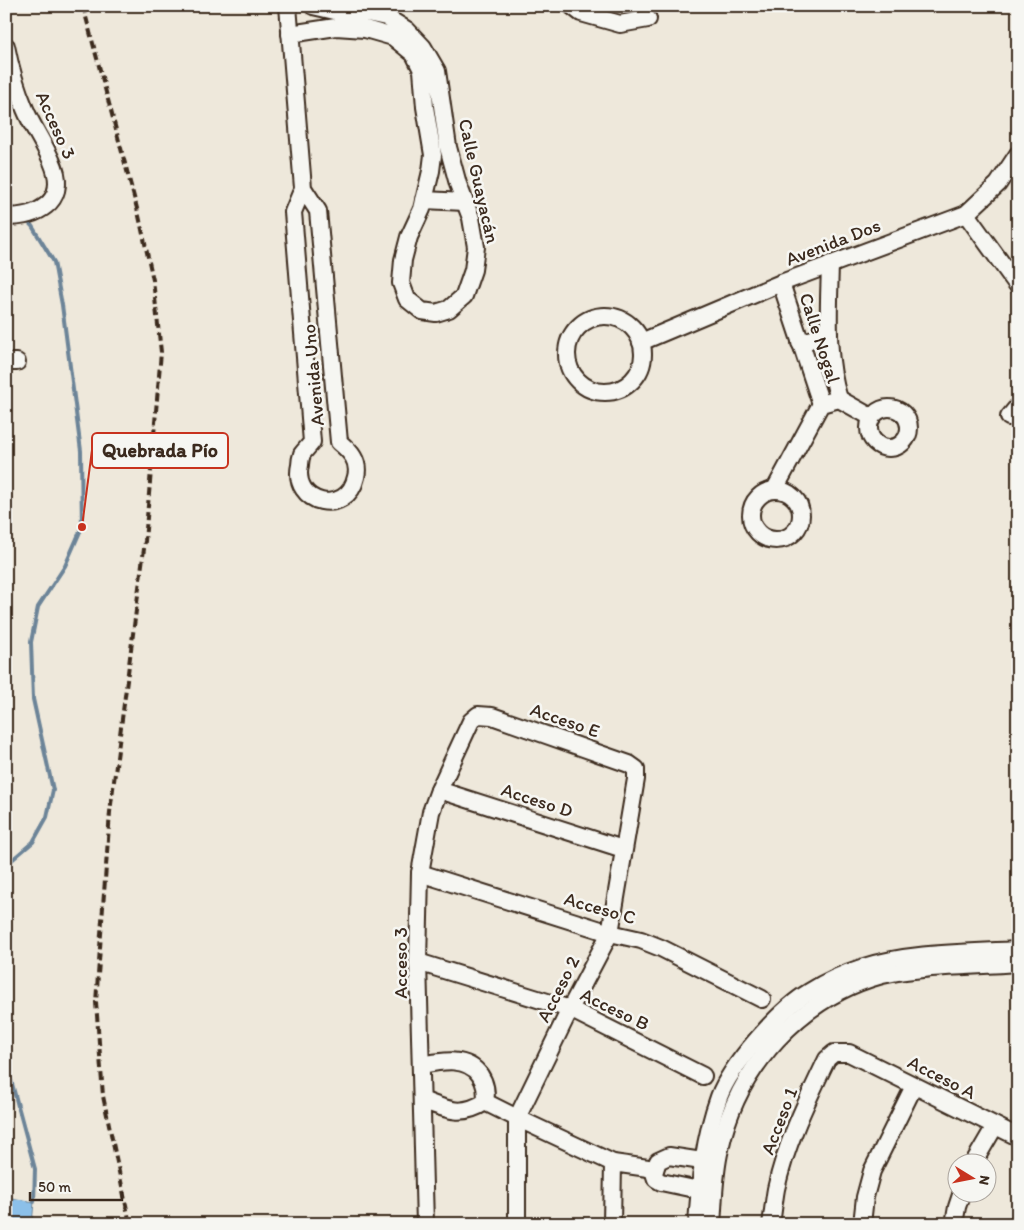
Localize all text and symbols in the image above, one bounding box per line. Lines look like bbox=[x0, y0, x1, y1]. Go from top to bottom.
street label: Acceso 3 bbox=[31, 88, 81, 162]
street label: Calle Guayacán bbox=[454, 117, 504, 245]
street label: Avenida Dos bbox=[782, 213, 884, 271]
street label: Calle Nogal bbox=[795, 290, 846, 387]
street label: Avenida Uno bbox=[297, 323, 329, 427]
callout: Quebrada Pío bbox=[92, 433, 228, 468]
text: Quebrada Pío bbox=[102, 438, 218, 462]
street label: Acceso E bbox=[527, 697, 603, 743]
street label: Acceso D bbox=[498, 778, 576, 822]
street label: Acceso C bbox=[562, 887, 638, 929]
street label: Acceso 3 bbox=[389, 927, 412, 999]
street label: Acceso 2 bbox=[532, 952, 584, 1026]
street label: Acceso B bbox=[577, 983, 653, 1035]
street label: Acceso A bbox=[904, 1050, 980, 1104]
street label: Acceso 1 bbox=[756, 1084, 802, 1158]
north arrow bbox=[946, 1152, 996, 1202]
scale bar bbox=[30, 1170, 122, 1202]
text: N bbox=[975, 1174, 994, 1186]
text: 50 m bbox=[38, 1178, 71, 1196]

